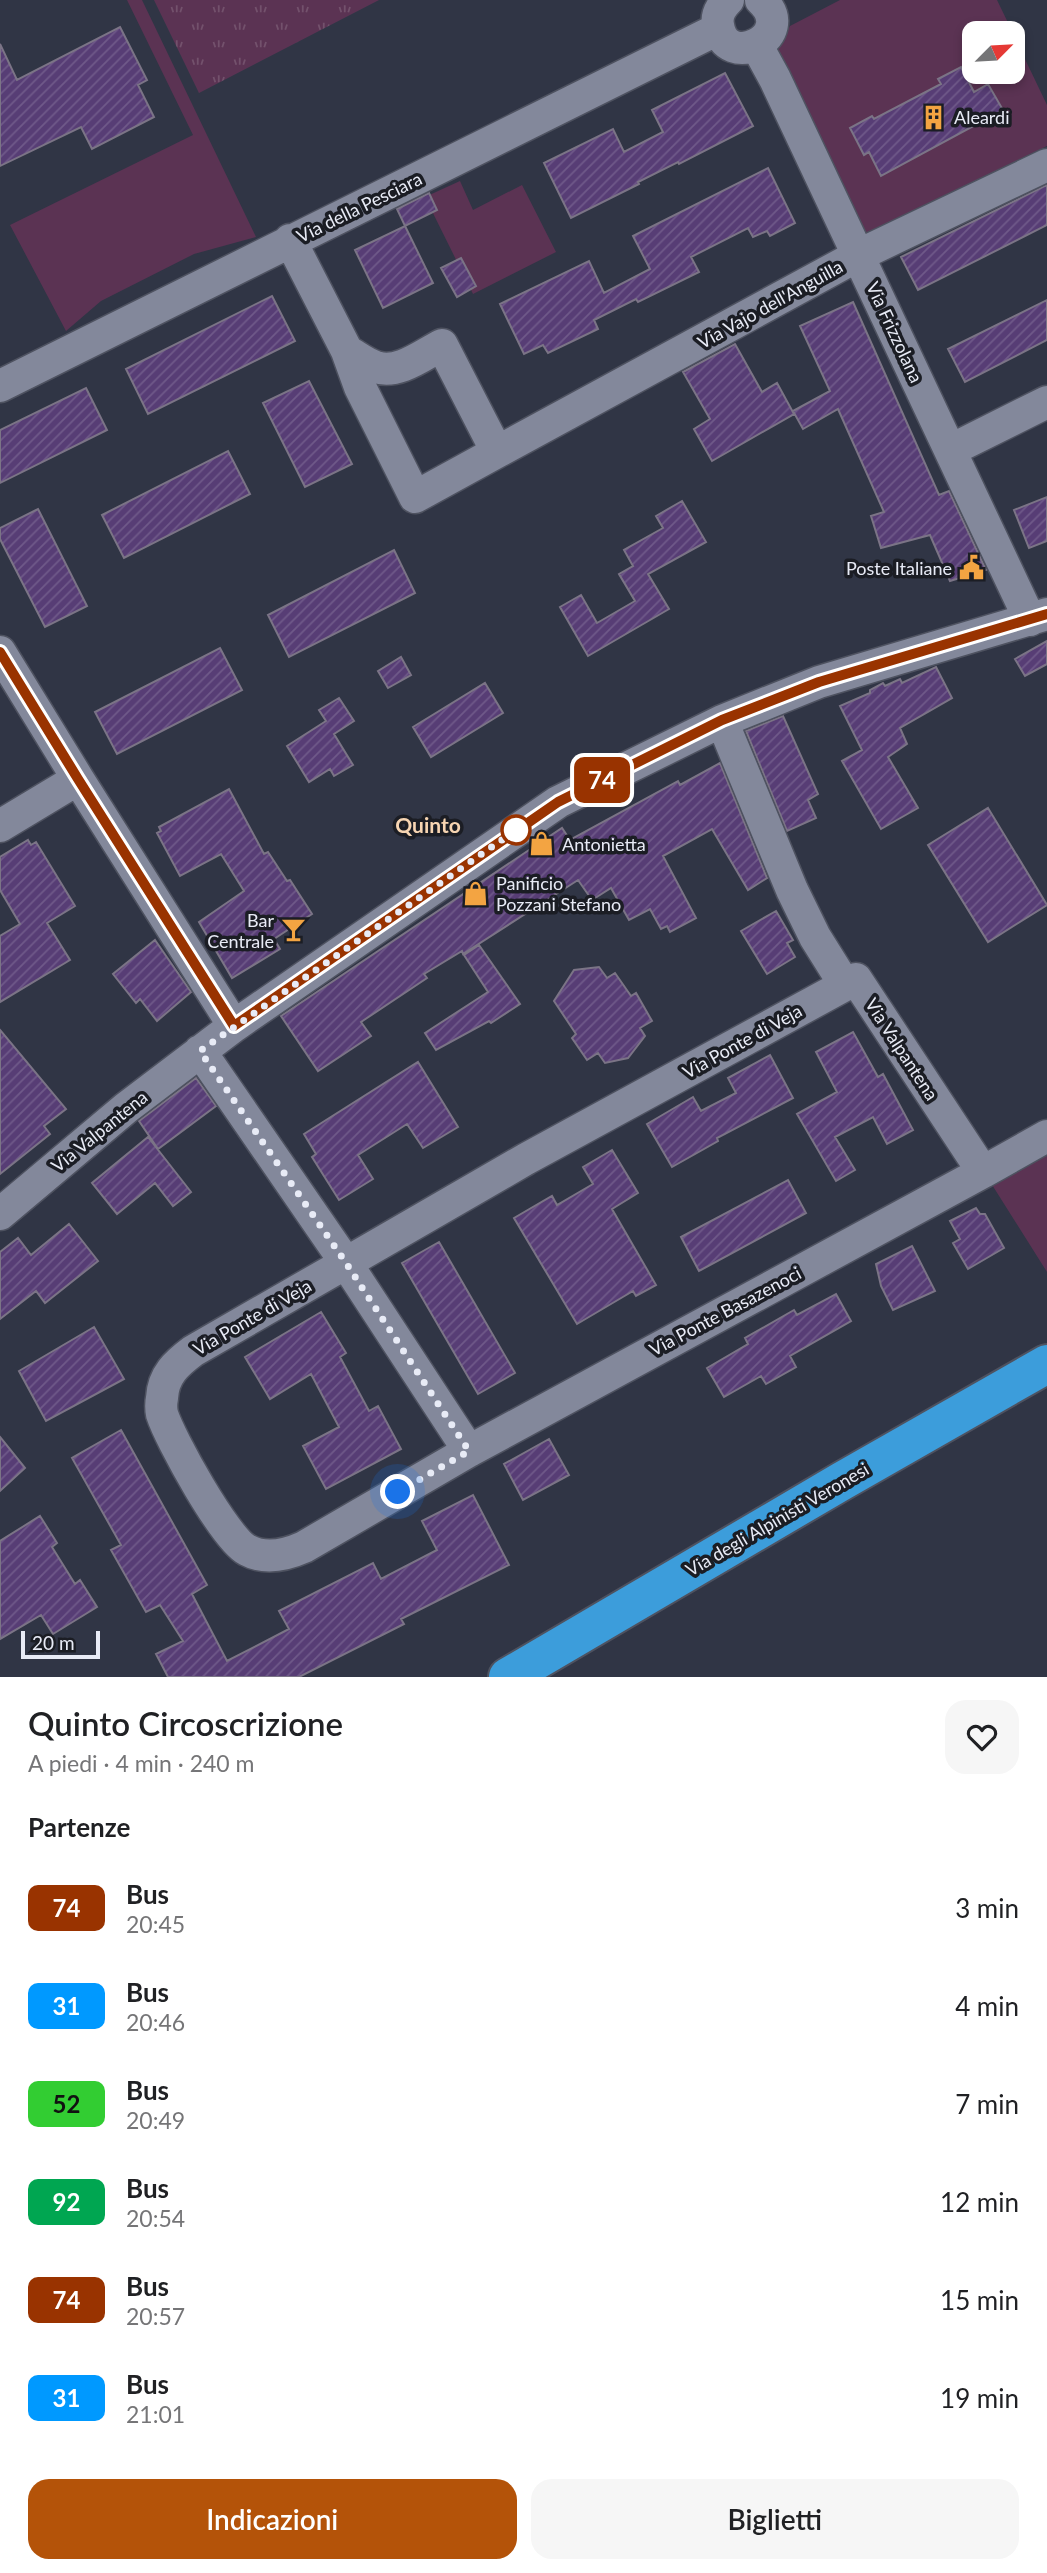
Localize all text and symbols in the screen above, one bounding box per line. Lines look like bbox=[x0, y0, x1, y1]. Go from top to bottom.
north arrow bbox=[962, 21, 1026, 84]
map controls bbox=[962, 21, 1025, 84]
building icon: Aleardi bbox=[920, 103, 948, 131]
place label: Aleardi bbox=[954, 106, 1009, 128]
street label: Via della Pesciara bbox=[293, 167, 425, 247]
street label: Via Vajo dell'Anguilla bbox=[694, 255, 846, 353]
street label: Via Frizzolana bbox=[862, 278, 928, 386]
public building icon: Poste Italiane bbox=[958, 554, 986, 582]
place label: Poste Italiane bbox=[846, 557, 952, 579]
line badge: 74 bbox=[570, 757, 634, 803]
text: 74 bbox=[588, 765, 616, 794]
district label: Quinto bbox=[395, 812, 461, 837]
unlabelled marker bbox=[501, 815, 531, 845]
shop icon: Antonietta bbox=[528, 830, 556, 858]
place label: Antonietta bbox=[562, 833, 646, 855]
place label: Panificio Pozzani Stefano bbox=[496, 872, 621, 915]
shop icon: Panificio Pozzani Stefano bbox=[462, 879, 490, 907]
place label: Bar Centrale bbox=[207, 909, 274, 952]
bar icon: Bar Centrale bbox=[280, 916, 308, 944]
street label: Via Valpantena bbox=[861, 994, 943, 1104]
street label: Via Ponte di Veja bbox=[678, 999, 806, 1083]
street label: Via Valpantena bbox=[46, 1086, 152, 1176]
street label: Via Ponte Basazenoci bbox=[645, 1262, 805, 1360]
street label: Via Ponte di Veja bbox=[189, 1274, 315, 1360]
street label: Via degli Alpinisti Veronesi bbox=[681, 1457, 873, 1581]
your location bbox=[380, 1474, 415, 1509]
scale bar bbox=[21, 1628, 100, 1660]
text: 20 m bbox=[32, 1631, 75, 1654]
button: heart bbox=[945, 1700, 1019, 1774]
text: Quinto Circoscrizione bbox=[28, 1703, 343, 1743]
text: A piedi · 4 min · 240 m bbox=[28, 1749, 254, 1777]
text: Partenze bbox=[28, 1811, 130, 1843]
text: Bus bbox=[126, 1878, 169, 1910]
text: 3 min bbox=[955, 1892, 1019, 1924]
text: 74 bbox=[53, 1893, 80, 1922]
text: 20:45 bbox=[126, 1910, 185, 1938]
text: Bus bbox=[126, 1976, 169, 2008]
text: 4 min bbox=[955, 1990, 1019, 2022]
text: 31 bbox=[53, 1991, 80, 2020]
text: 20:46 bbox=[126, 2008, 185, 2036]
text: Bus bbox=[126, 2074, 169, 2106]
text: 7 min bbox=[955, 2088, 1019, 2120]
text: 52 bbox=[53, 2089, 80, 2118]
text: 20:49 bbox=[126, 2106, 185, 2134]
text: Bus bbox=[126, 2172, 169, 2204]
text: 12 min bbox=[940, 2186, 1019, 2218]
text: 92 bbox=[53, 2187, 80, 2216]
text: 20:54 bbox=[126, 2204, 185, 2232]
text: Bus bbox=[126, 2270, 169, 2302]
text: 15 min bbox=[940, 2284, 1019, 2316]
text: 74 bbox=[53, 2285, 80, 2314]
text: 20:57 bbox=[126, 2302, 185, 2330]
text: Bus bbox=[126, 2368, 169, 2400]
text: 19 min bbox=[940, 2382, 1019, 2414]
text: 31 bbox=[53, 2383, 80, 2412]
text: 21:01 bbox=[126, 2400, 185, 2428]
button: Indicazioni bbox=[28, 2479, 517, 2559]
button: Biglietti bbox=[531, 2479, 1019, 2559]

